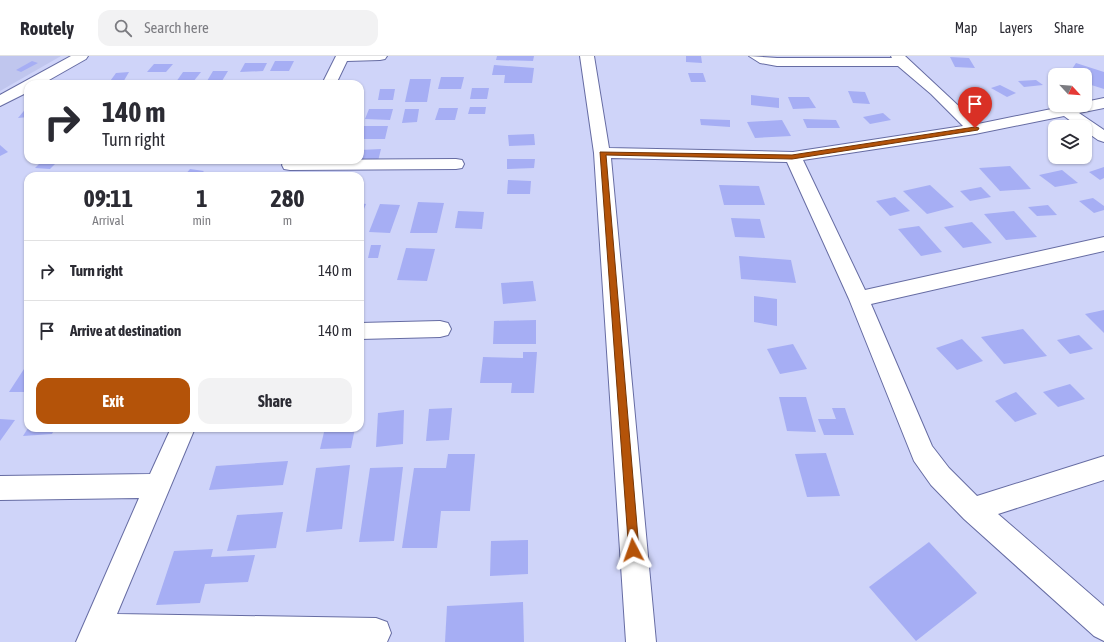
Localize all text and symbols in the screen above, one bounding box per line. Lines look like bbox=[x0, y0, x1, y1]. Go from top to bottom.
search box bbox=[98, 10, 378, 46]
text: Routely bbox=[20, 17, 74, 39]
icon: search bbox=[112, 17, 134, 39]
text: Search here bbox=[144, 19, 209, 36]
text: Map bbox=[955, 20, 977, 36]
text: Layers bbox=[999, 20, 1032, 36]
text: Share bbox=[1054, 20, 1084, 36]
north arrow bbox=[1048, 68, 1092, 112]
map controls bbox=[1048, 68, 1092, 164]
pin bbox=[958, 87, 992, 128]
icon: arrive bbox=[964, 93, 986, 115]
icon: right bbox=[36, 96, 88, 148]
text: 140 m bbox=[102, 96, 165, 128]
button: layers bbox=[1048, 120, 1092, 164]
text: Turn right bbox=[102, 129, 165, 150]
text: 09:11 bbox=[84, 185, 133, 212]
text: 1 bbox=[196, 185, 207, 212]
text: 280 bbox=[271, 185, 304, 212]
text: Arrival bbox=[92, 213, 124, 228]
text: min bbox=[192, 213, 211, 228]
text: m bbox=[283, 213, 292, 228]
icon: right bbox=[36, 260, 58, 282]
text: Turn right bbox=[70, 262, 123, 279]
text: 140 m bbox=[318, 262, 352, 279]
icon: arrive bbox=[36, 320, 58, 342]
text: Arrive at destination bbox=[70, 322, 181, 339]
text: 140 m bbox=[318, 322, 352, 339]
button: Exit bbox=[36, 378, 190, 424]
button: Share bbox=[198, 378, 352, 424]
position arrow bbox=[612, 529, 654, 571]

